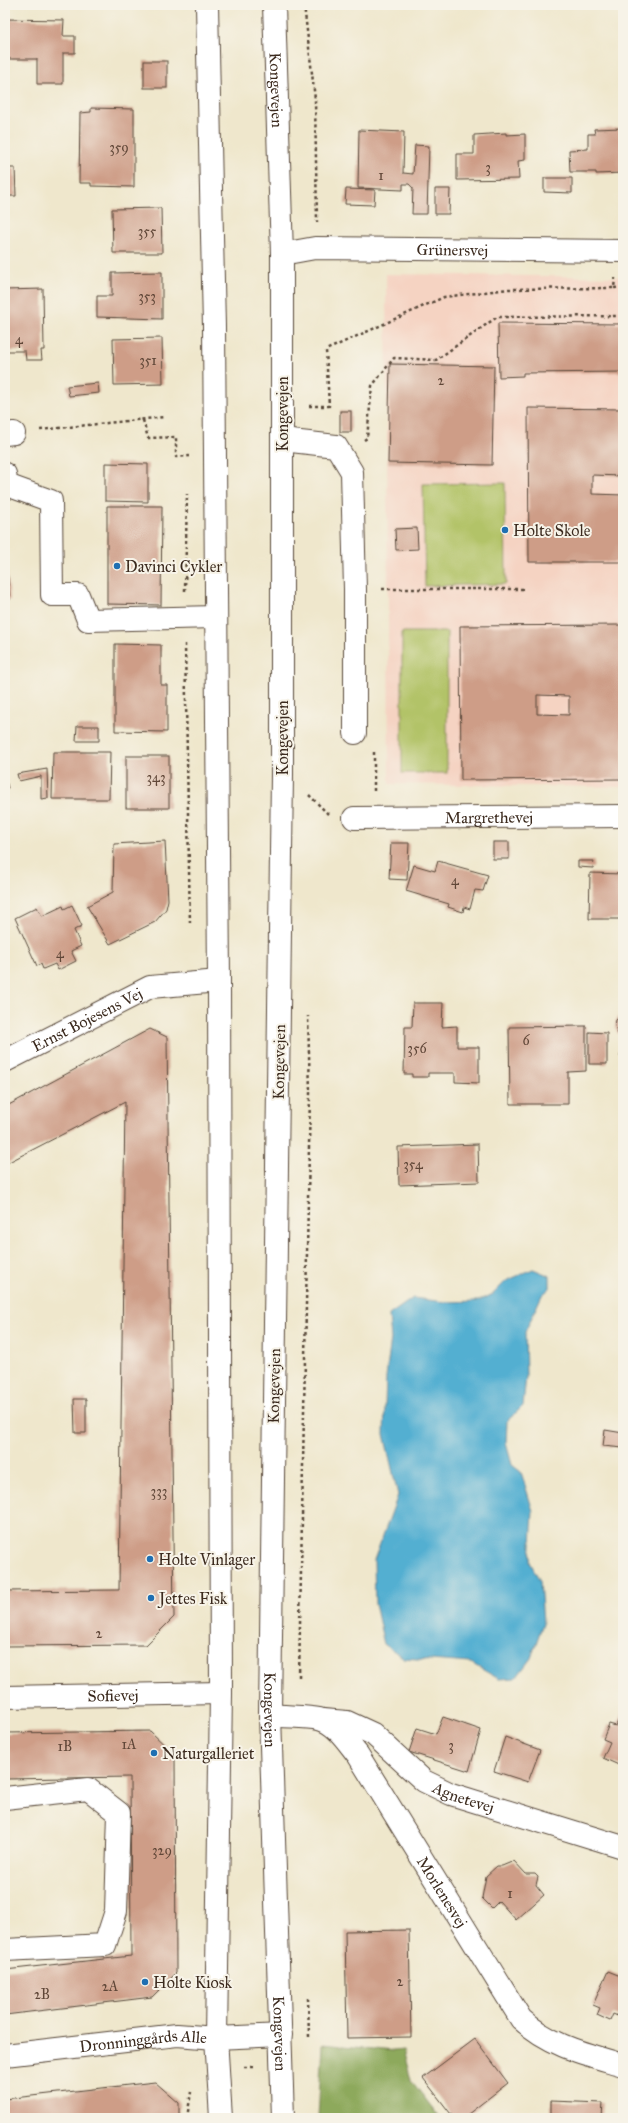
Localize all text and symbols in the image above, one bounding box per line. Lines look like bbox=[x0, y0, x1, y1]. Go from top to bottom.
street label: Kongevejen bbox=[266, 52, 287, 128]
house number: 359 bbox=[109, 139, 129, 156]
house number: 3 bbox=[485, 159, 491, 176]
house number: 1 bbox=[378, 167, 384, 184]
house number: 355 bbox=[138, 223, 157, 240]
street label: Grünersvej bbox=[417, 239, 488, 259]
house number: 353 bbox=[138, 288, 156, 305]
house number: 4 bbox=[15, 331, 24, 348]
house number: 351 bbox=[139, 352, 157, 369]
house number: 2 bbox=[438, 372, 445, 389]
street label: Kongevejen bbox=[273, 376, 293, 452]
place label: Holte Skole bbox=[513, 521, 591, 540]
marker: Holte Skole bbox=[500, 525, 510, 535]
place label: Davinci Cykler bbox=[125, 557, 222, 576]
marker: Davinci Cykler bbox=[112, 561, 122, 571]
street label: Kongevejen bbox=[273, 700, 293, 776]
house number: 343 bbox=[147, 769, 166, 786]
street label: Margrethevej bbox=[445, 807, 533, 828]
house number: 4 bbox=[451, 872, 460, 889]
house number: 4 bbox=[56, 945, 65, 962]
street label: Ernst Bojesens Vej bbox=[29, 983, 145, 1055]
street label: Kongevejen bbox=[269, 1024, 290, 1100]
house number: 6 bbox=[522, 1032, 530, 1049]
house number: 356 bbox=[407, 1040, 427, 1057]
house number: 354 bbox=[403, 1156, 424, 1173]
street label: Kongevejen bbox=[264, 1348, 285, 1424]
house number: 333 bbox=[151, 1483, 167, 1500]
place label: Holte Vinlager bbox=[158, 1550, 255, 1570]
marker: Holte Vinlager bbox=[145, 1554, 155, 1564]
place label: Jettes Fisk bbox=[157, 1589, 228, 1609]
marker: Jettes Fisk bbox=[146, 1593, 156, 1603]
house number: 2 bbox=[96, 1625, 103, 1642]
street label: Kongevejen bbox=[260, 1672, 281, 1748]
street label: Sofievej bbox=[87, 1685, 139, 1705]
house number: 1A bbox=[122, 1736, 137, 1753]
house number: 3 bbox=[448, 1737, 454, 1754]
house number: 1B bbox=[58, 1738, 72, 1755]
place label: Naturgalleriet bbox=[162, 1744, 255, 1764]
marker: Naturgalleriet bbox=[149, 1748, 159, 1758]
street label: Agnetevej bbox=[429, 1777, 497, 1816]
house number: 329 bbox=[152, 1842, 172, 1859]
street label: Morlenesvej bbox=[413, 1853, 472, 1931]
house number: 1 bbox=[507, 1885, 513, 1902]
place label: Holte Kiosk bbox=[153, 1973, 232, 1992]
house number: 2 bbox=[397, 1973, 404, 1990]
marker: Holte Kiosk bbox=[140, 1977, 150, 1987]
house number: 2A bbox=[102, 1978, 119, 1995]
house number: 2B bbox=[34, 1986, 50, 2003]
street label: Kongevejen bbox=[269, 1996, 291, 2072]
street label: Dronninggårds Alle bbox=[78, 2025, 208, 2056]

